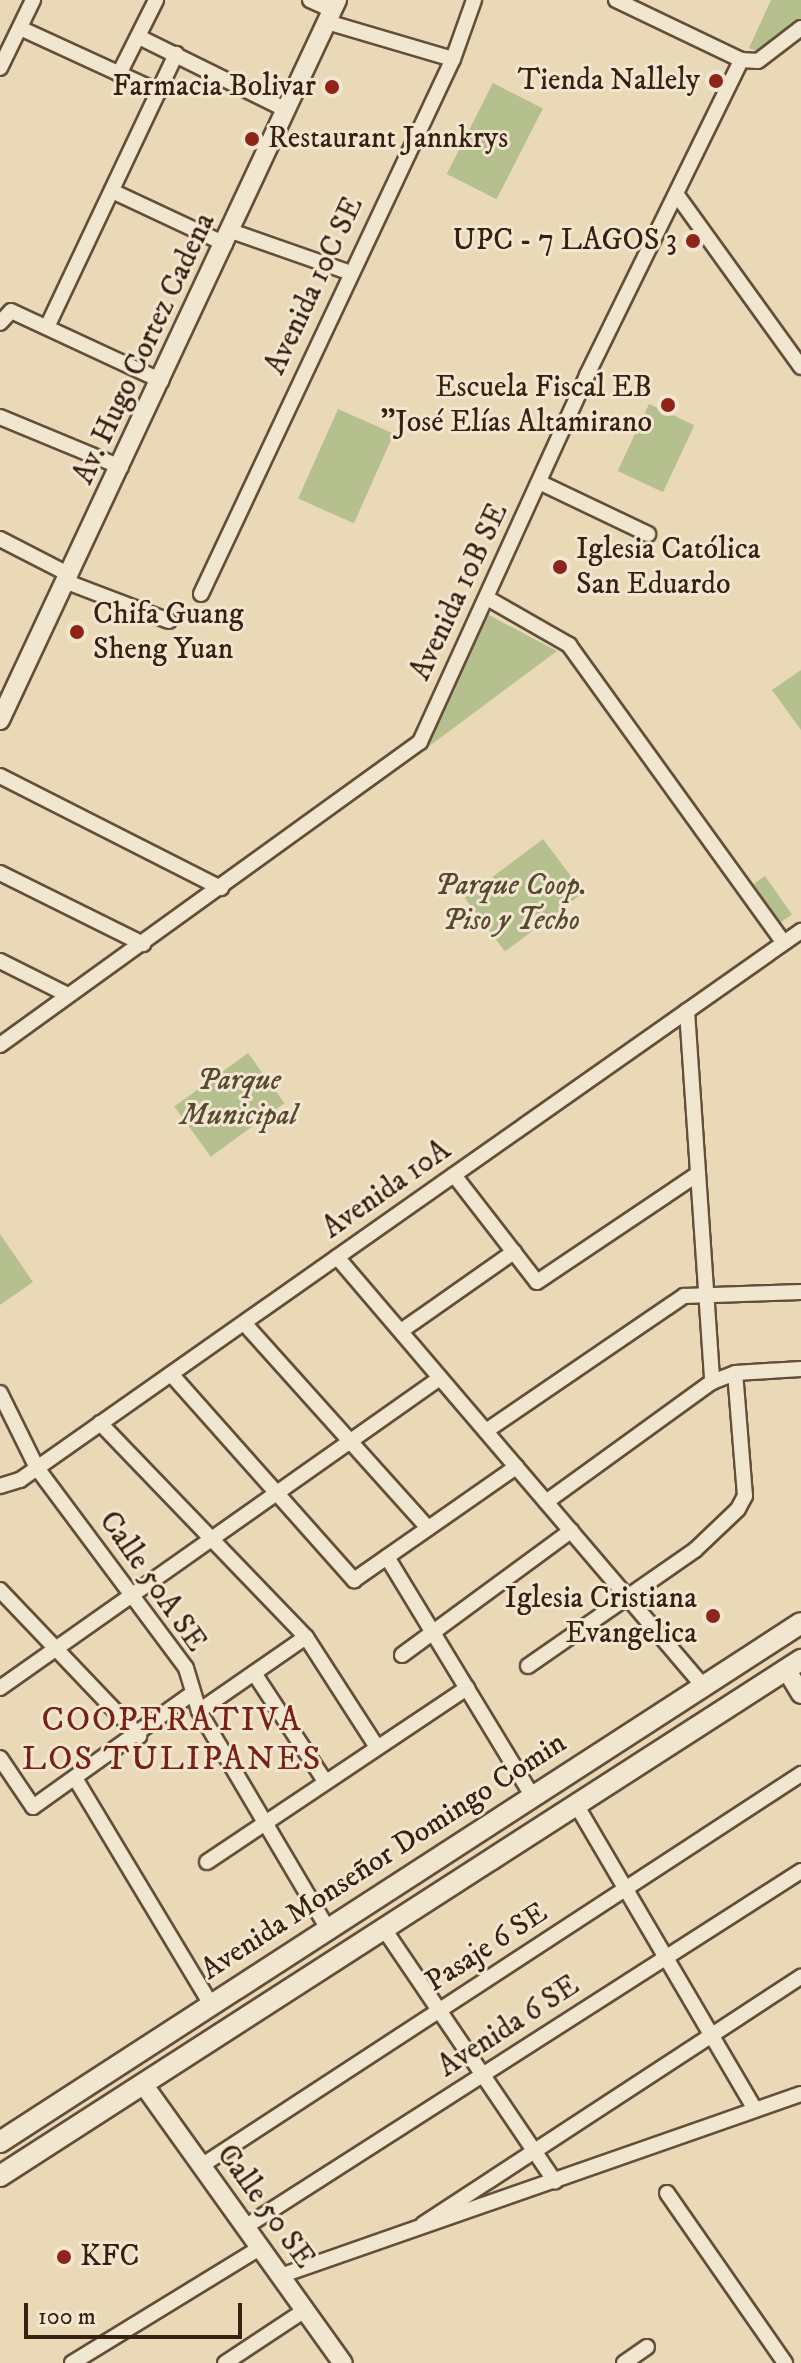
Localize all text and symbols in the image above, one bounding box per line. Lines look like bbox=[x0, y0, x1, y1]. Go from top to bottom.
place label: Tienda Nallely bbox=[518, 63, 700, 99]
place label: Farmacia Bolivar bbox=[112, 69, 316, 105]
marker: Tienda Nallely bbox=[707, 72, 725, 90]
marker: Farmacia Bolivar bbox=[323, 78, 341, 96]
place label: Restaurant Jannkrys bbox=[268, 121, 508, 157]
marker: Restaurant Jannkrys bbox=[243, 130, 261, 148]
street label: Avenida 10C SE bbox=[258, 191, 372, 381]
street label: Av. Hugo Cortez Cadena bbox=[66, 208, 224, 490]
place label: UPC - 7 LAGOS 3 bbox=[453, 223, 677, 259]
marker: UPC - 7 LAGOS 3 bbox=[684, 232, 702, 250]
place label: Escuela Fiscal EB "José Elías Altamirano bbox=[380, 370, 652, 440]
marker: Escuela Fiscal EB "José Elías Altamirano bbox=[659, 396, 677, 414]
street label: Avenida 10B SE bbox=[403, 498, 517, 686]
place label: Iglesia Católica San Eduardo bbox=[576, 532, 760, 602]
marker: Iglesia Católica San Eduardo bbox=[551, 558, 569, 576]
place label: Chifa Guang Sheng Yuan bbox=[93, 597, 244, 668]
marker: Chifa Guang Sheng Yuan bbox=[68, 623, 86, 641]
park label: Parque Coop. Piso y Techo bbox=[435, 868, 587, 938]
park label: Parque Municipal bbox=[180, 1063, 298, 1134]
street label: Avenida 10A bbox=[316, 1133, 458, 1247]
street label: Calle 50A SE bbox=[91, 1505, 213, 1659]
place label: Iglesia Cristiana Evangelica bbox=[505, 1581, 697, 1652]
marker: Iglesia Cristiana Evangelica bbox=[704, 1607, 722, 1625]
district label: COOPERATIVA LOS TULIPANES bbox=[22, 1700, 322, 1780]
street label: Avenida Monseñor Domingo Comin bbox=[195, 1725, 573, 1989]
street label: Pasaje 6 SE bbox=[419, 1895, 555, 2001]
street label: Avenida 6 SE bbox=[432, 1968, 586, 2086]
street label: Calle 50 SE bbox=[208, 2138, 322, 2276]
place label: KFC bbox=[80, 2239, 139, 2275]
marker: KFC bbox=[55, 2248, 73, 2266]
scale bar bbox=[28, 2287, 246, 2337]
text: 100 m bbox=[38, 2302, 96, 2332]

